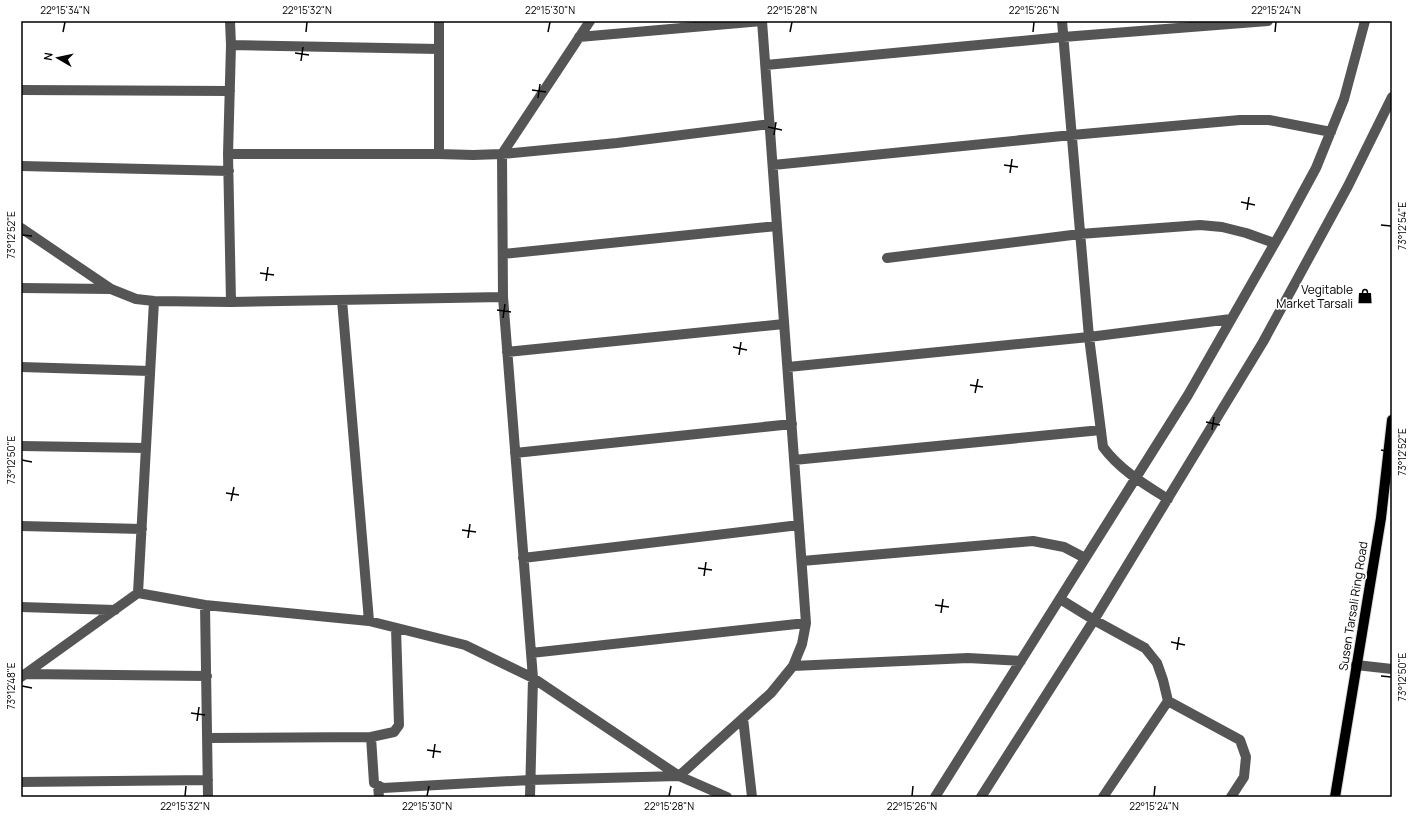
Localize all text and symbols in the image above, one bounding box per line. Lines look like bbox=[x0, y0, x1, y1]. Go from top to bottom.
text: 22°15'34"N bbox=[40, 3, 90, 17]
text: 22°15'32"N bbox=[282, 3, 332, 17]
text: 22°15'30"N bbox=[525, 3, 575, 17]
text: 22°15'28"N bbox=[767, 3, 817, 17]
text: 22°15'26"N bbox=[1009, 3, 1059, 17]
text: 22°15'24"N bbox=[1251, 3, 1301, 17]
north arrow bbox=[38, 38, 78, 78]
text: N bbox=[40, 51, 56, 61]
text: 73°12'54"E bbox=[1395, 202, 1409, 250]
text: 73°12'52"E bbox=[4, 211, 18, 259]
place label: Vegitable Market Tarsali bbox=[1276, 281, 1353, 312]
shop icon: Vegitable Market Tarsali bbox=[1356, 287, 1374, 305]
text: 73°12'52"E bbox=[1395, 428, 1409, 476]
text: 73°12'50"E bbox=[4, 436, 18, 484]
street label: Susen Tarsali Ring Road bbox=[1334, 540, 1372, 672]
text: 73°12'50"E bbox=[1395, 653, 1409, 701]
text: 73°12'48"E bbox=[4, 662, 18, 709]
text: 22°15'32"N bbox=[160, 799, 210, 813]
text: 22°15'30"N bbox=[402, 799, 452, 813]
text: 22°15'28"N bbox=[644, 799, 694, 813]
text: 22°15'26"N bbox=[887, 799, 937, 813]
text: 22°15'24"N bbox=[1129, 799, 1179, 813]

